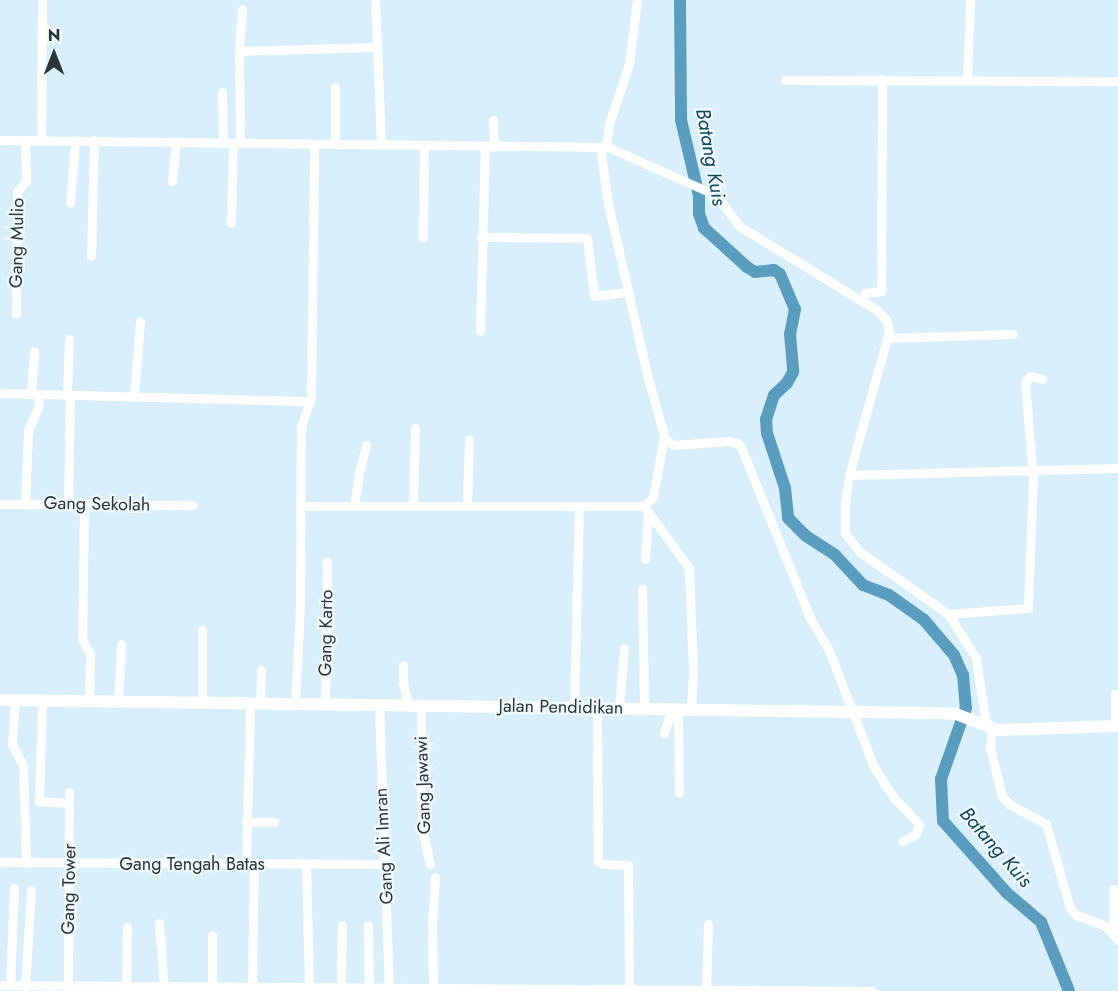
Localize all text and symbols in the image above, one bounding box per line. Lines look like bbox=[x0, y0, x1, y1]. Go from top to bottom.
north arrow bbox=[24, 24, 84, 84]
text: N bbox=[48, 24, 60, 47]
water label: Batang Kuis bbox=[691, 107, 731, 207]
street label: Gang Mulio bbox=[5, 198, 29, 288]
street label: Gang Sekolah bbox=[44, 492, 150, 516]
street label: Gang Karto bbox=[314, 589, 338, 677]
street label: Jalan Pendidikan bbox=[499, 695, 623, 719]
street label: Gang Jawawi bbox=[410, 735, 436, 835]
street label: Gang Ali Imran bbox=[370, 787, 398, 905]
water label: Batang Kuis bbox=[955, 802, 1037, 892]
street label: Gang Tower bbox=[57, 843, 81, 935]
street label: Gang Tengah Batas bbox=[119, 853, 265, 875]

